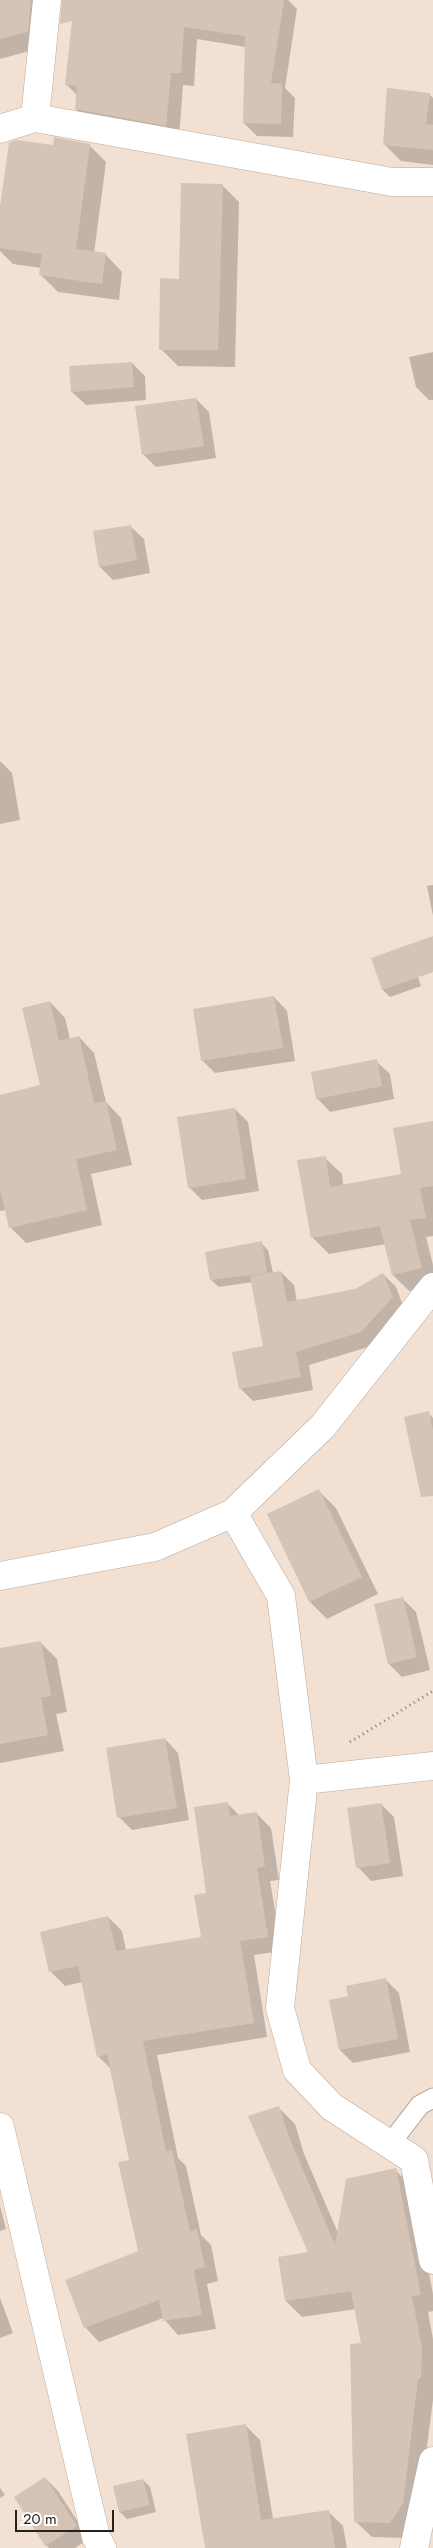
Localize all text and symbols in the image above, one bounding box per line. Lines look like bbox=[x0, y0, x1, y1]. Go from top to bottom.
scale bar bbox=[18, 2500, 116, 2532]
text: 20 m bbox=[23, 2508, 57, 2530]

